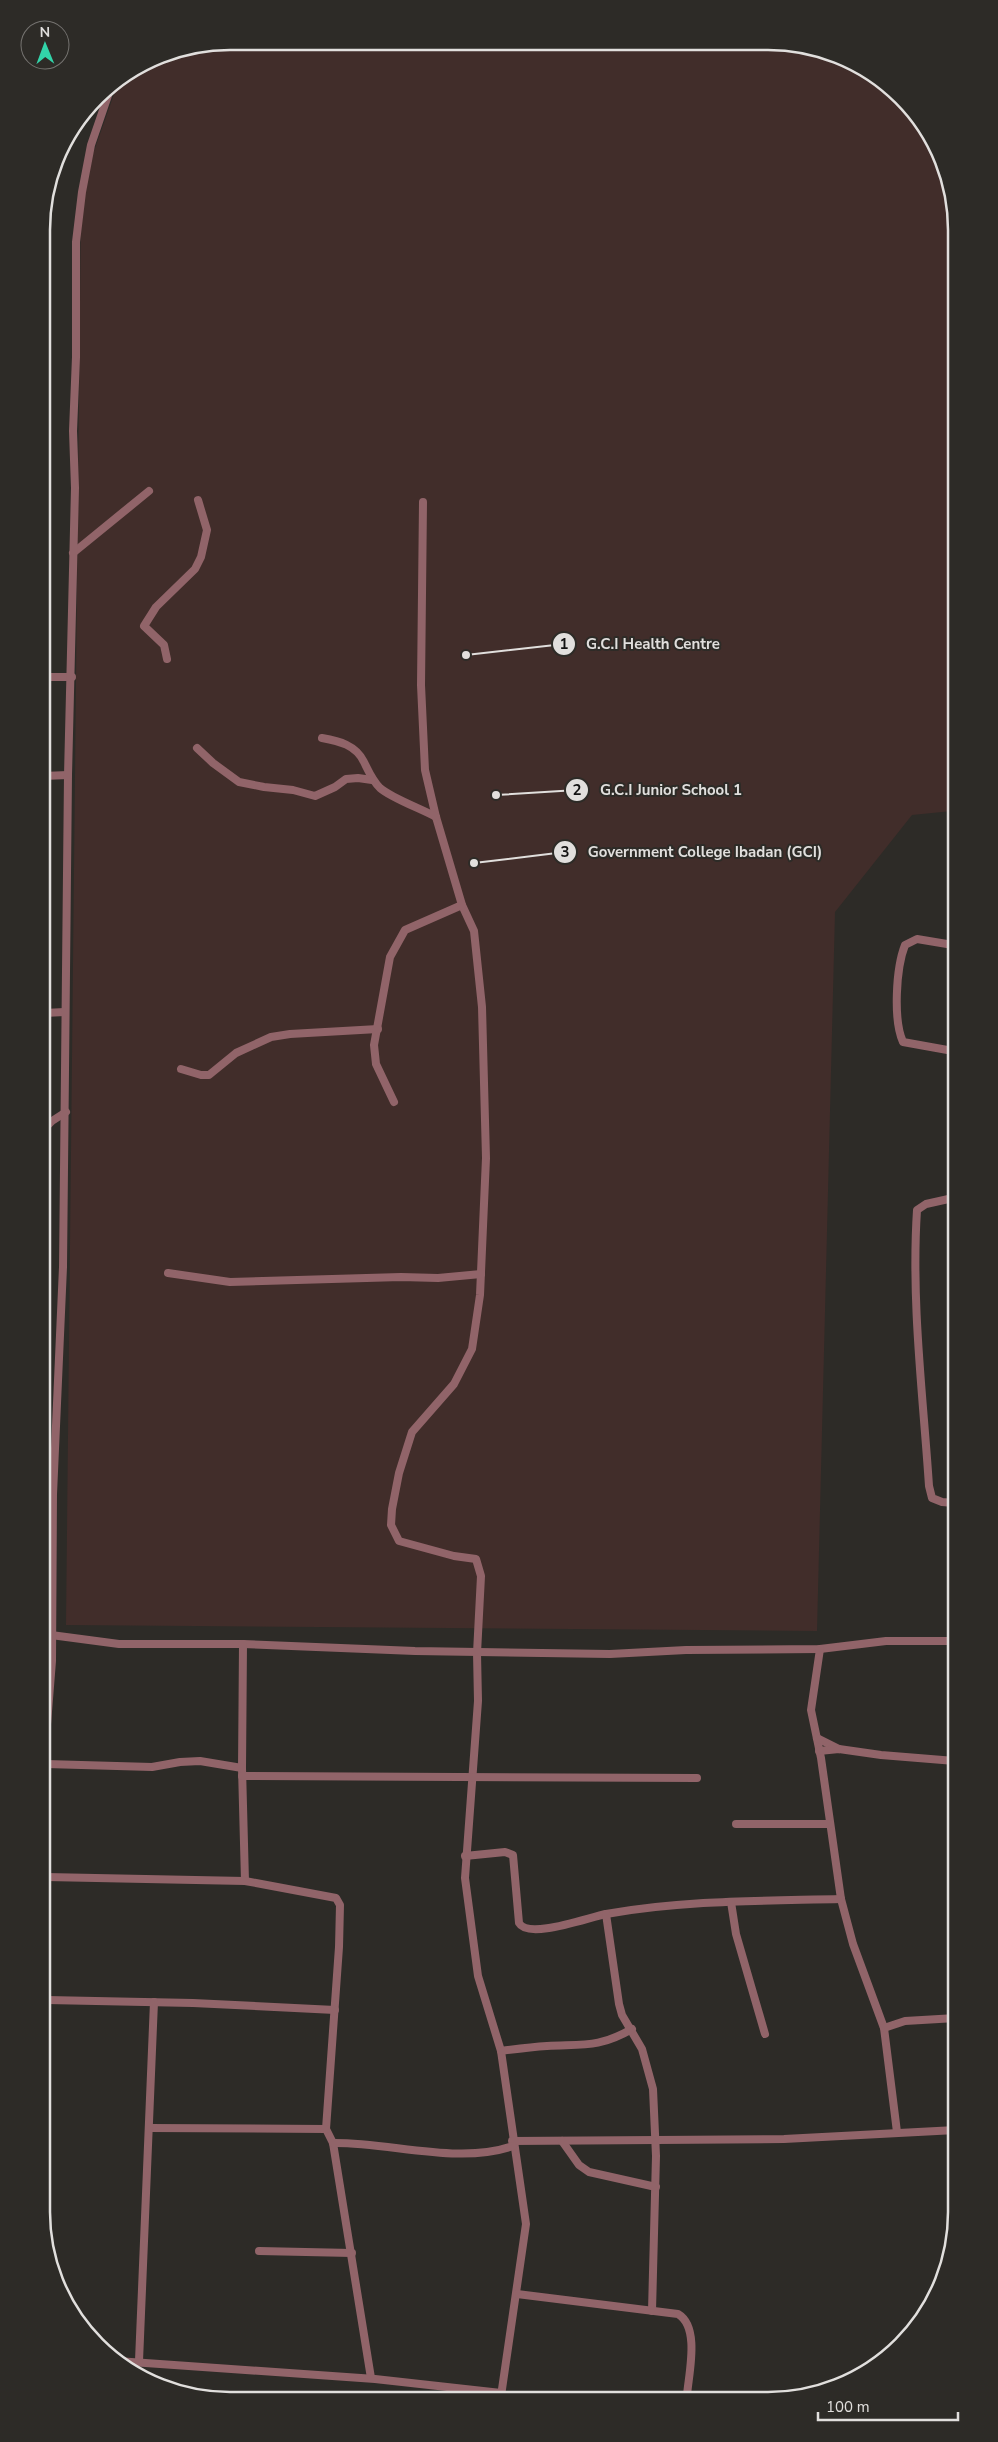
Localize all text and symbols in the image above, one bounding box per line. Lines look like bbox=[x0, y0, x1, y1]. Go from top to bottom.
north arrow bbox=[20, 20, 70, 70]
text: N bbox=[39, 23, 50, 42]
callout: G.C.I Health Centre bbox=[551, 629, 730, 659]
text: 1 bbox=[559, 634, 569, 654]
text: G.C.I Health Centre bbox=[586, 634, 720, 654]
callout: G.C.I Junior School 1 bbox=[565, 775, 752, 805]
text: 2 bbox=[572, 780, 582, 800]
text: G.C.I Junior School 1 bbox=[600, 780, 742, 800]
callout: Government College Ibadan (GCI) bbox=[553, 837, 832, 867]
text: 3 bbox=[560, 842, 570, 862]
text: Government College Ibadan (GCI) bbox=[588, 842, 822, 862]
scale bar bbox=[818, 2390, 958, 2422]
text: 100 m bbox=[826, 2397, 870, 2417]

